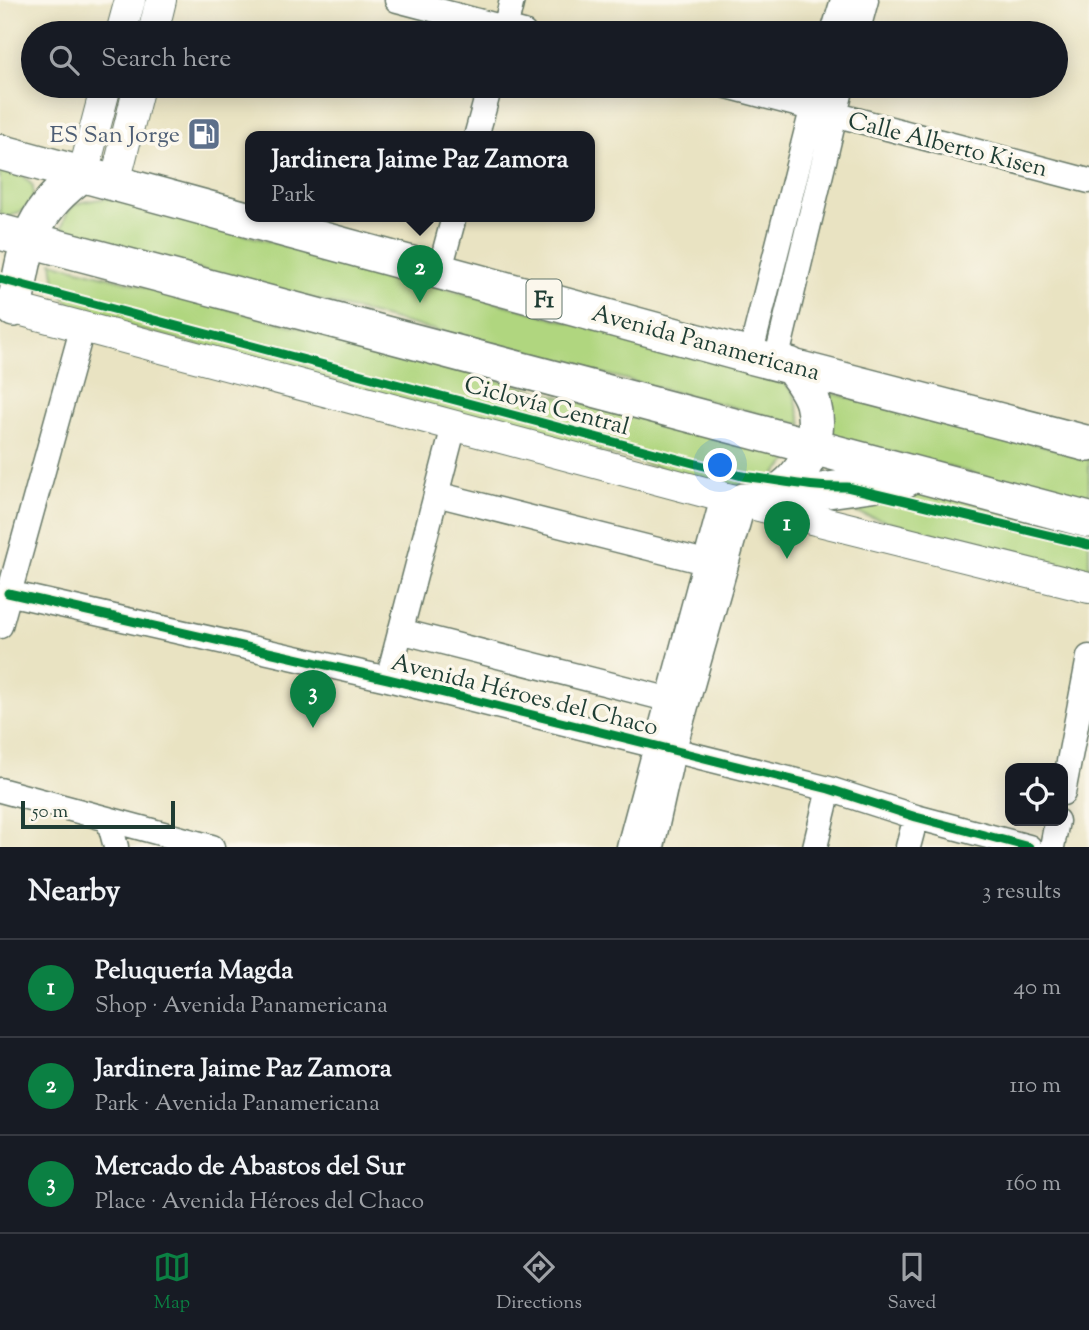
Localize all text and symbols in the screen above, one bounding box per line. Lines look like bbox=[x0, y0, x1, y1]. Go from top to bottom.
search box bbox=[21, 21, 1068, 98]
icon: search bbox=[45, 41, 83, 79]
text: Search here bbox=[101, 41, 231, 78]
street label: Calle Alberto Kisen bbox=[844, 105, 1051, 187]
fuel station icon: ES San Jorge bbox=[185, 115, 223, 153]
place label: ES San Jorge bbox=[50, 119, 180, 153]
popup bbox=[245, 131, 595, 222]
text: Jardinera Jaime Paz Zamora bbox=[272, 142, 568, 179]
text: Park bbox=[272, 179, 316, 212]
pin: 2 bbox=[397, 245, 443, 303]
road number: F1 bbox=[526, 280, 562, 318]
street label: Avenida Panamericana bbox=[588, 297, 823, 391]
street label: Ciclovía Central bbox=[460, 369, 633, 445]
your location bbox=[703, 448, 737, 482]
pin: 1 bbox=[764, 501, 810, 559]
street label: Avenida Héroes del Chaco bbox=[387, 646, 662, 746]
pin: 3 bbox=[290, 670, 336, 728]
map controls bbox=[1005, 763, 1068, 826]
button: locate bbox=[1005, 763, 1068, 826]
scale bar bbox=[21, 798, 175, 830]
text: 50 m bbox=[32, 799, 68, 826]
text: Nearby bbox=[28, 871, 120, 914]
text: 3 results bbox=[982, 876, 1061, 909]
text: Peluquería Magda bbox=[95, 953, 293, 990]
text: 1 bbox=[47, 972, 55, 1005]
text: 40 m bbox=[1014, 972, 1061, 1005]
text: Shop · Avenida Panamericana bbox=[95, 990, 388, 1023]
text: Jardinera Jaime Paz Zamora bbox=[95, 1051, 392, 1088]
text: 2 bbox=[46, 1070, 56, 1103]
text: 110 m bbox=[1010, 1070, 1061, 1103]
text: Park · Avenida Panamericana bbox=[95, 1088, 380, 1121]
text: Mercado de Abastos del Sur bbox=[95, 1149, 406, 1186]
text: 3 bbox=[46, 1168, 56, 1201]
text: 160 m bbox=[1006, 1168, 1061, 1201]
text: Place · Avenida Héroes del Chaco bbox=[95, 1186, 424, 1219]
tab: Map bbox=[153, 1248, 191, 1317]
tab: Directions bbox=[496, 1248, 582, 1317]
tab: Saved bbox=[887, 1248, 936, 1317]

